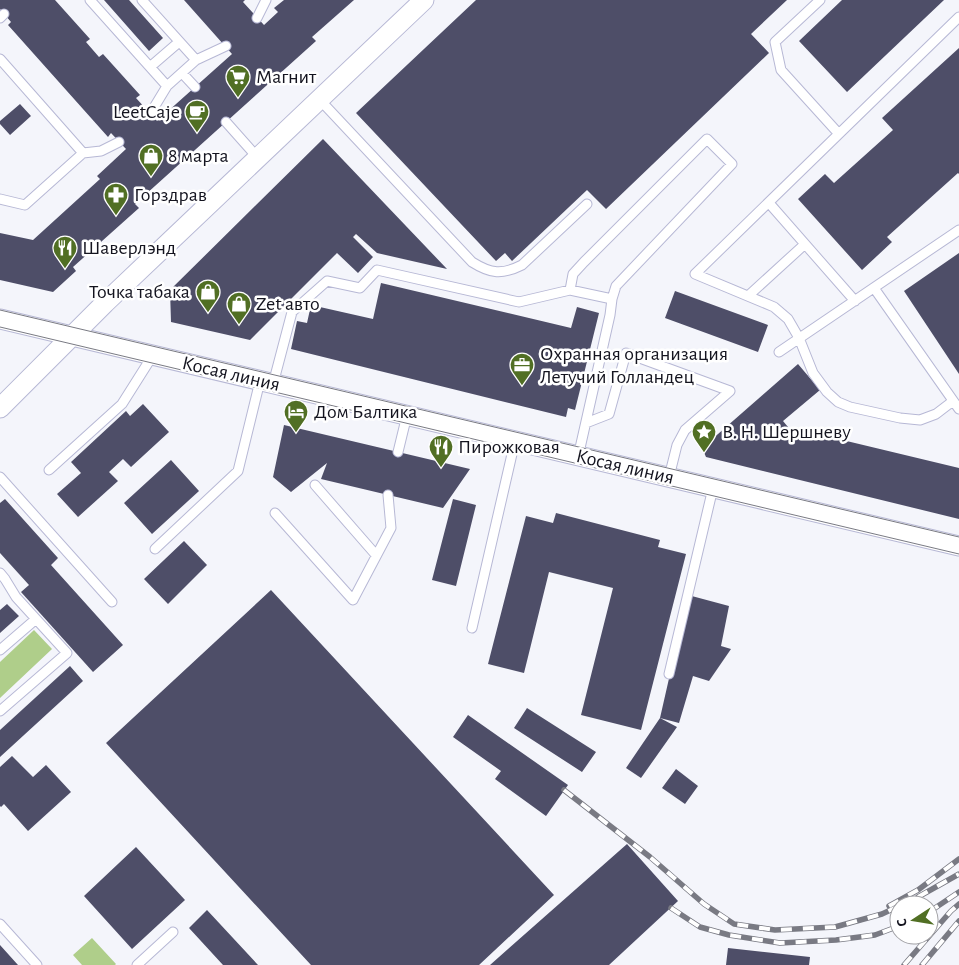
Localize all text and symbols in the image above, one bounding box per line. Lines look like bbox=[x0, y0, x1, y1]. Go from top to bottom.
supermarket icon: Магнит bbox=[225, 64, 251, 98]
place label: Магнит bbox=[256, 67, 317, 87]
cafe icon: LeetCaje bbox=[184, 99, 210, 133]
place label: LeetCaje bbox=[113, 102, 180, 122]
shop icon: 8 марта bbox=[138, 143, 164, 177]
place label: 8 марта bbox=[168, 146, 229, 166]
pharmacy icon: Горздрав bbox=[103, 182, 129, 216]
place label: Горздрав bbox=[134, 185, 207, 205]
restaurant icon: Шаверлэнд bbox=[52, 235, 78, 269]
place label: Шаверлэнд bbox=[82, 238, 176, 258]
shop icon: Точка табака bbox=[195, 279, 221, 313]
place label: Точка табака bbox=[89, 282, 190, 302]
shop icon: Zet авто bbox=[226, 291, 252, 325]
place label: Zet авто bbox=[256, 294, 320, 314]
place label: Охранная организация Летучий Голландец bbox=[540, 344, 728, 387]
office icon: Охранная организация Летучий Голландец bbox=[509, 352, 535, 386]
street label: Косая линия bbox=[180, 353, 282, 395]
hotel icon: Дом Балтика bbox=[283, 399, 309, 433]
place label: Дом Балтика bbox=[314, 402, 418, 422]
place icon: В. Н. Шершневу bbox=[691, 419, 717, 453]
place label: В. Н. Шершневу bbox=[722, 422, 851, 442]
restaurant icon: Пирожковая bbox=[428, 434, 454, 468]
place label: Пирожковая bbox=[458, 437, 560, 457]
street label: Косая линия bbox=[574, 446, 676, 488]
north arrow bbox=[889, 895, 939, 945]
text: С bbox=[895, 917, 910, 928]

